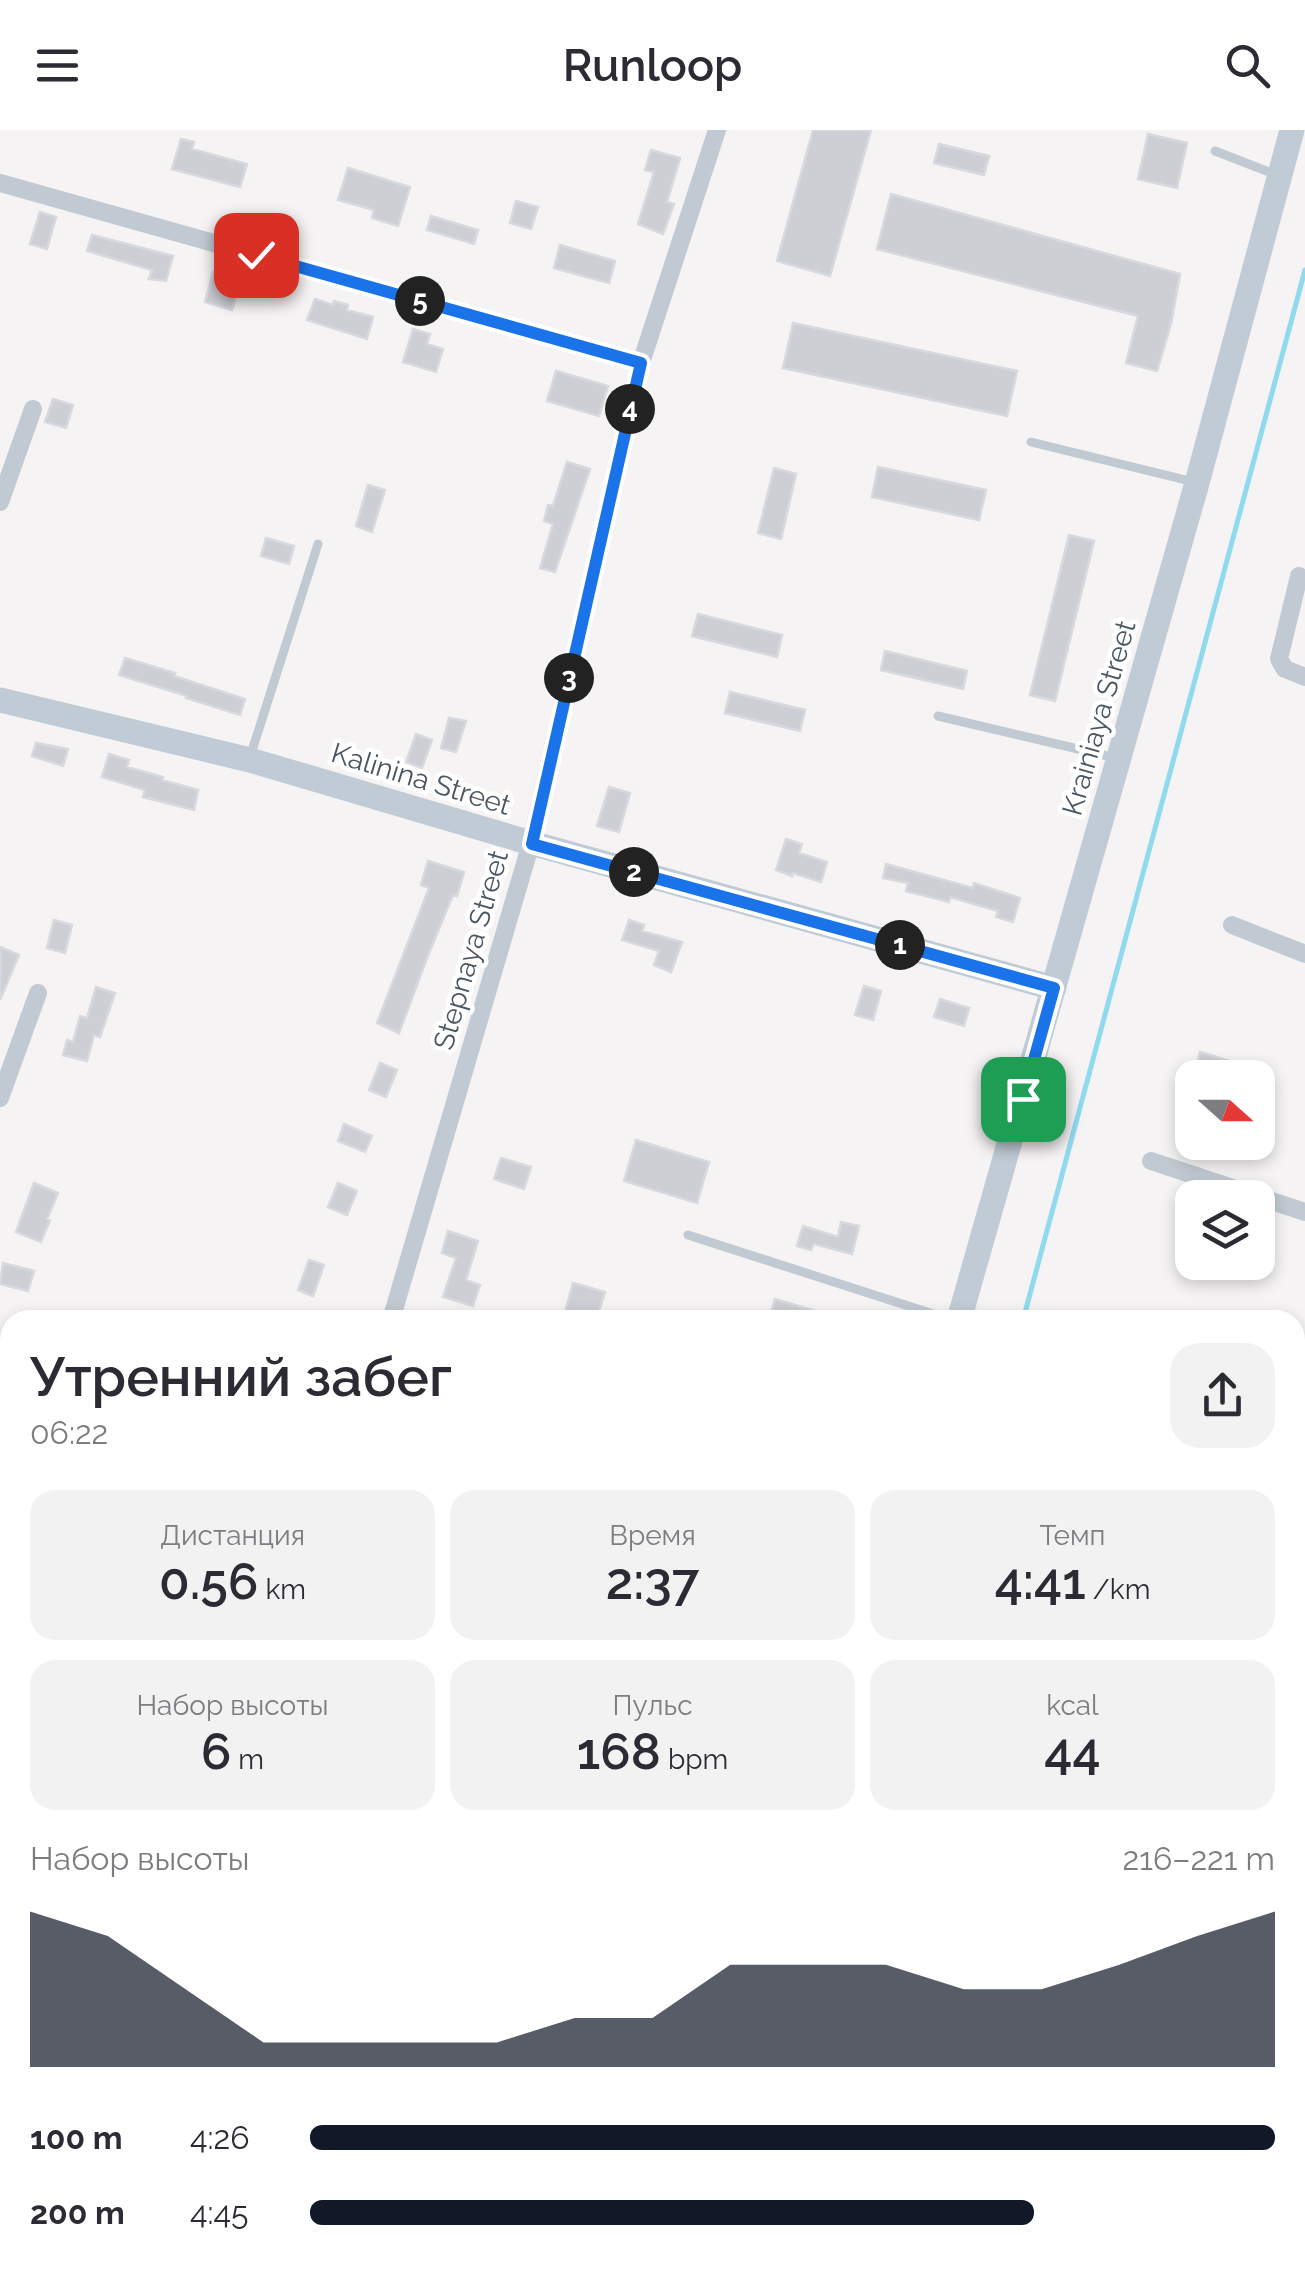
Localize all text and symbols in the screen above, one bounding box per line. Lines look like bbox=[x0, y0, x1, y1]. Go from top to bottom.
icon: menu bbox=[30, 38, 85, 93]
icon: search bbox=[1220, 38, 1275, 93]
text: Runloop bbox=[563, 39, 742, 92]
pin bbox=[214, 213, 299, 298]
icon: check bbox=[229, 228, 284, 283]
pin: 5 bbox=[395, 276, 445, 326]
text: 5 bbox=[412, 284, 428, 317]
pin: 4 bbox=[605, 384, 655, 434]
text: 4 bbox=[622, 392, 638, 425]
street label: Krainiaya Street bbox=[1055, 616, 1143, 819]
pin: 3 bbox=[544, 653, 594, 703]
text: 3 bbox=[561, 661, 577, 694]
street label: Kalinina Street bbox=[327, 736, 515, 822]
street label: Stepnaya Street bbox=[427, 846, 515, 1053]
pin: 2 bbox=[609, 847, 659, 897]
text: 2 bbox=[626, 855, 642, 888]
pin: 1 bbox=[875, 920, 925, 970]
text: 1 bbox=[893, 928, 907, 961]
pin bbox=[981, 1057, 1066, 1142]
north arrow bbox=[1175, 1060, 1275, 1160]
map controls bbox=[1175, 1060, 1275, 1280]
icon: arrive bbox=[996, 1072, 1051, 1127]
button: layers bbox=[1175, 1180, 1275, 1280]
button: share bbox=[1170, 1343, 1275, 1448]
text: Утренний забег bbox=[30, 1344, 452, 1409]
text: 06:22 bbox=[30, 1414, 108, 1451]
text: Дистанция bbox=[160, 1519, 305, 1552]
text: Время bbox=[609, 1519, 696, 1552]
text: Темп bbox=[1040, 1519, 1105, 1552]
text: 0.56 bbox=[159, 1552, 258, 1611]
text: 2:37 bbox=[606, 1552, 699, 1611]
text: 4:41 bbox=[995, 1552, 1086, 1611]
text: km bbox=[258, 1573, 306, 1606]
text: /km bbox=[1086, 1573, 1150, 1606]
text: Набор высоты bbox=[136, 1689, 329, 1722]
text: Пульс bbox=[612, 1689, 693, 1722]
text: kcal bbox=[1046, 1689, 1099, 1722]
text: 6 bbox=[201, 1722, 231, 1781]
text: 168 bbox=[577, 1722, 661, 1781]
text: 44 bbox=[1044, 1722, 1101, 1781]
text: m bbox=[231, 1743, 264, 1776]
text: bpm bbox=[661, 1743, 728, 1776]
text: Набор высоты bbox=[30, 1840, 250, 1877]
text: 216–221 m bbox=[1123, 1840, 1275, 1877]
text: 100 m bbox=[30, 2119, 123, 2156]
text: 4:26 bbox=[190, 2119, 249, 2156]
text: 200 m bbox=[30, 2194, 125, 2231]
text: 4:45 bbox=[190, 2194, 248, 2231]

